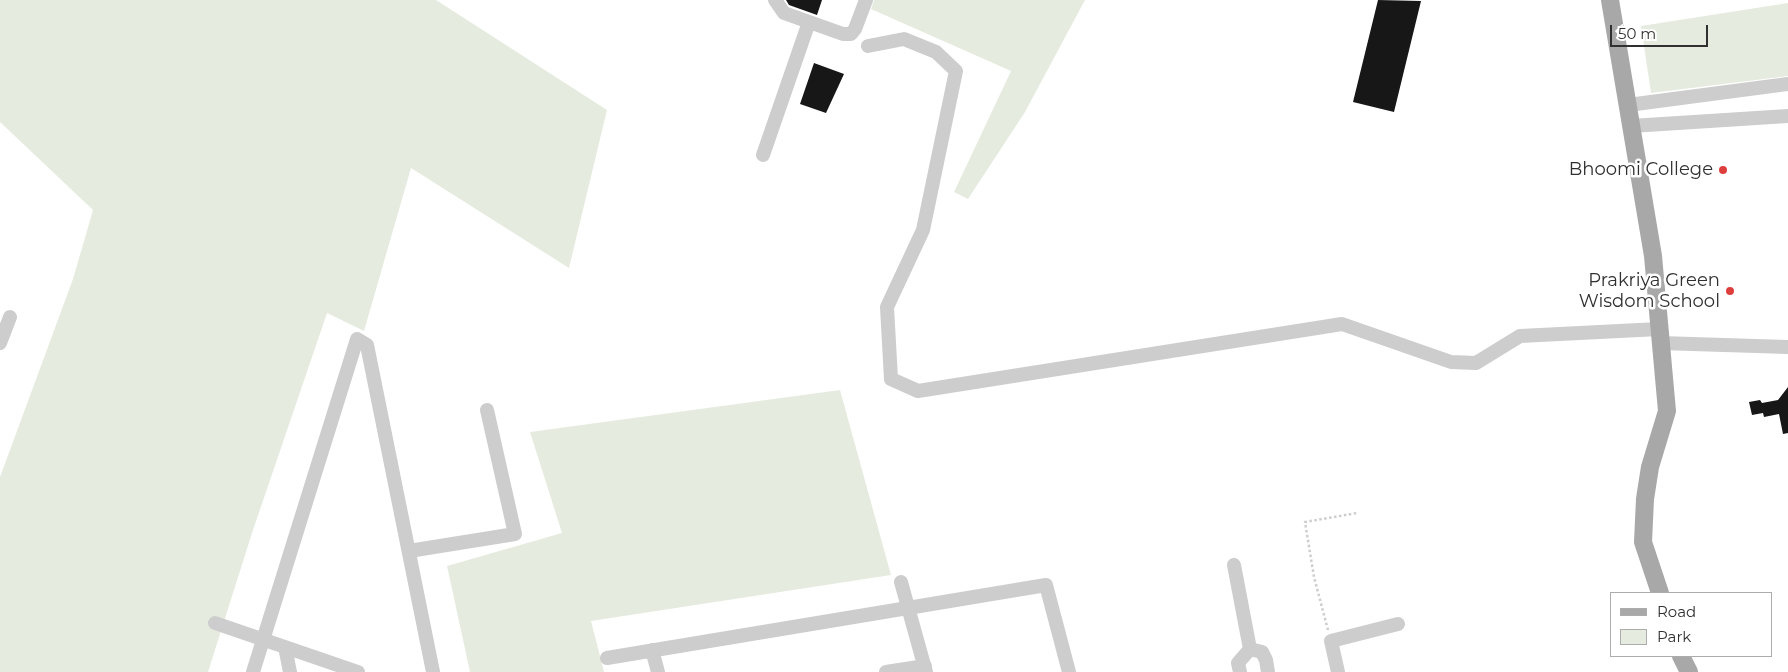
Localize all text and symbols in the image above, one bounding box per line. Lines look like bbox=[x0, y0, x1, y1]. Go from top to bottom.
scale bar bbox=[1613, 15, 1710, 47]
text: 50 m bbox=[1618, 24, 1656, 43]
place label: Bhoomi College bbox=[1569, 159, 1713, 181]
marker: Bhoomi College bbox=[1717, 164, 1729, 176]
place label: Prakriya Green Wisdom School bbox=[1579, 270, 1720, 312]
marker: Prakriya Green Wisdom School bbox=[1724, 285, 1736, 297]
legend bbox=[1610, 592, 1773, 657]
text: Road bbox=[1657, 602, 1696, 621]
text: Park bbox=[1657, 627, 1691, 646]

